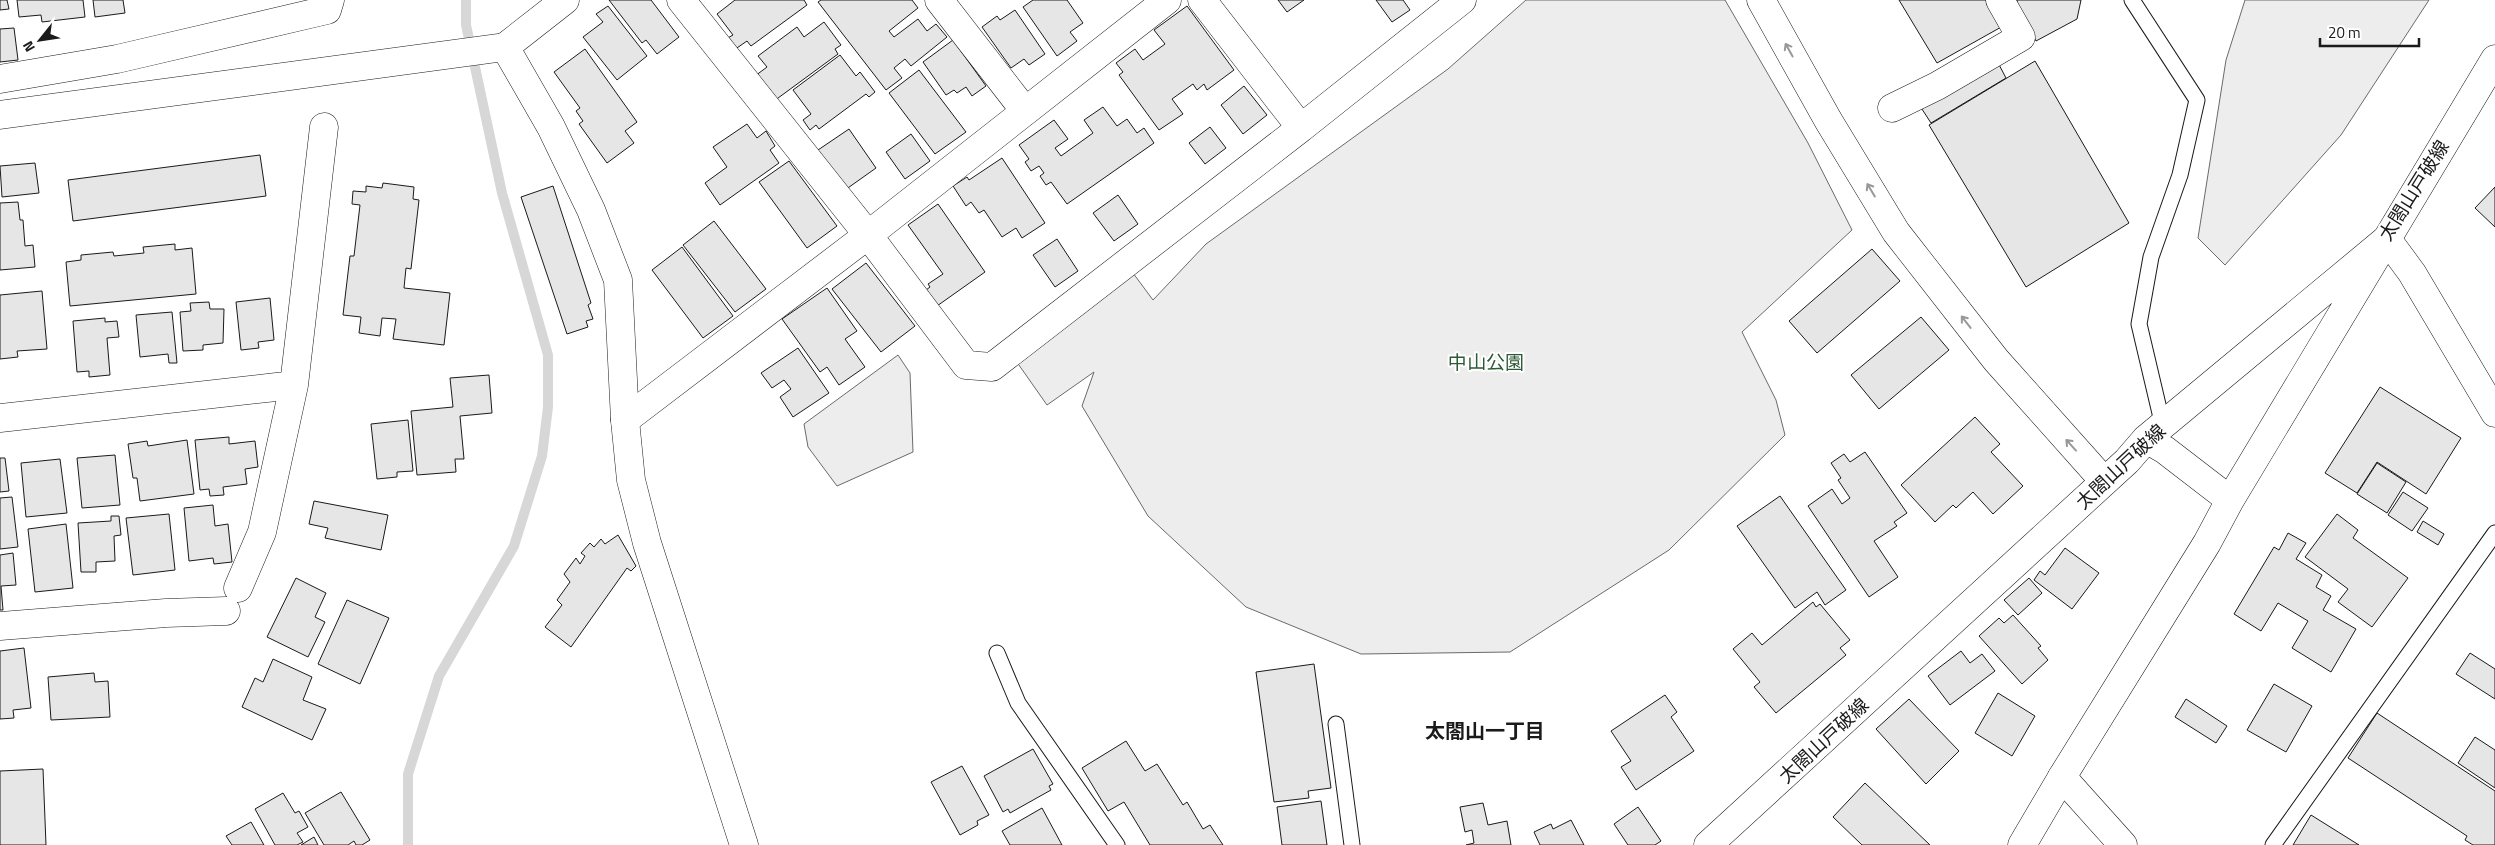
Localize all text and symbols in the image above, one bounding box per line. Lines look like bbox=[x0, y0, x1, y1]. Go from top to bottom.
north arrow bbox=[15, 15, 65, 65]
scale bar bbox=[2320, 15, 2419, 47]
text: 20 m bbox=[2328, 21, 2361, 44]
text: N bbox=[17, 37, 40, 56]
one-way arrow bbox=[1783, 43, 1793, 57]
street label: 太閤山戸破線 bbox=[2370, 134, 2456, 246]
one-way arrow bbox=[1865, 183, 1875, 197]
one-way arrow bbox=[1960, 316, 1971, 329]
park label: 中山公園 bbox=[1448, 347, 1524, 376]
street label: 太閤山戸破線 bbox=[2068, 417, 2172, 515]
one-way arrow bbox=[2065, 438, 2077, 451]
street label: 太閤山戸破線 bbox=[1771, 691, 1875, 789]
district label: 太閤山一丁目 bbox=[1425, 715, 1545, 746]

